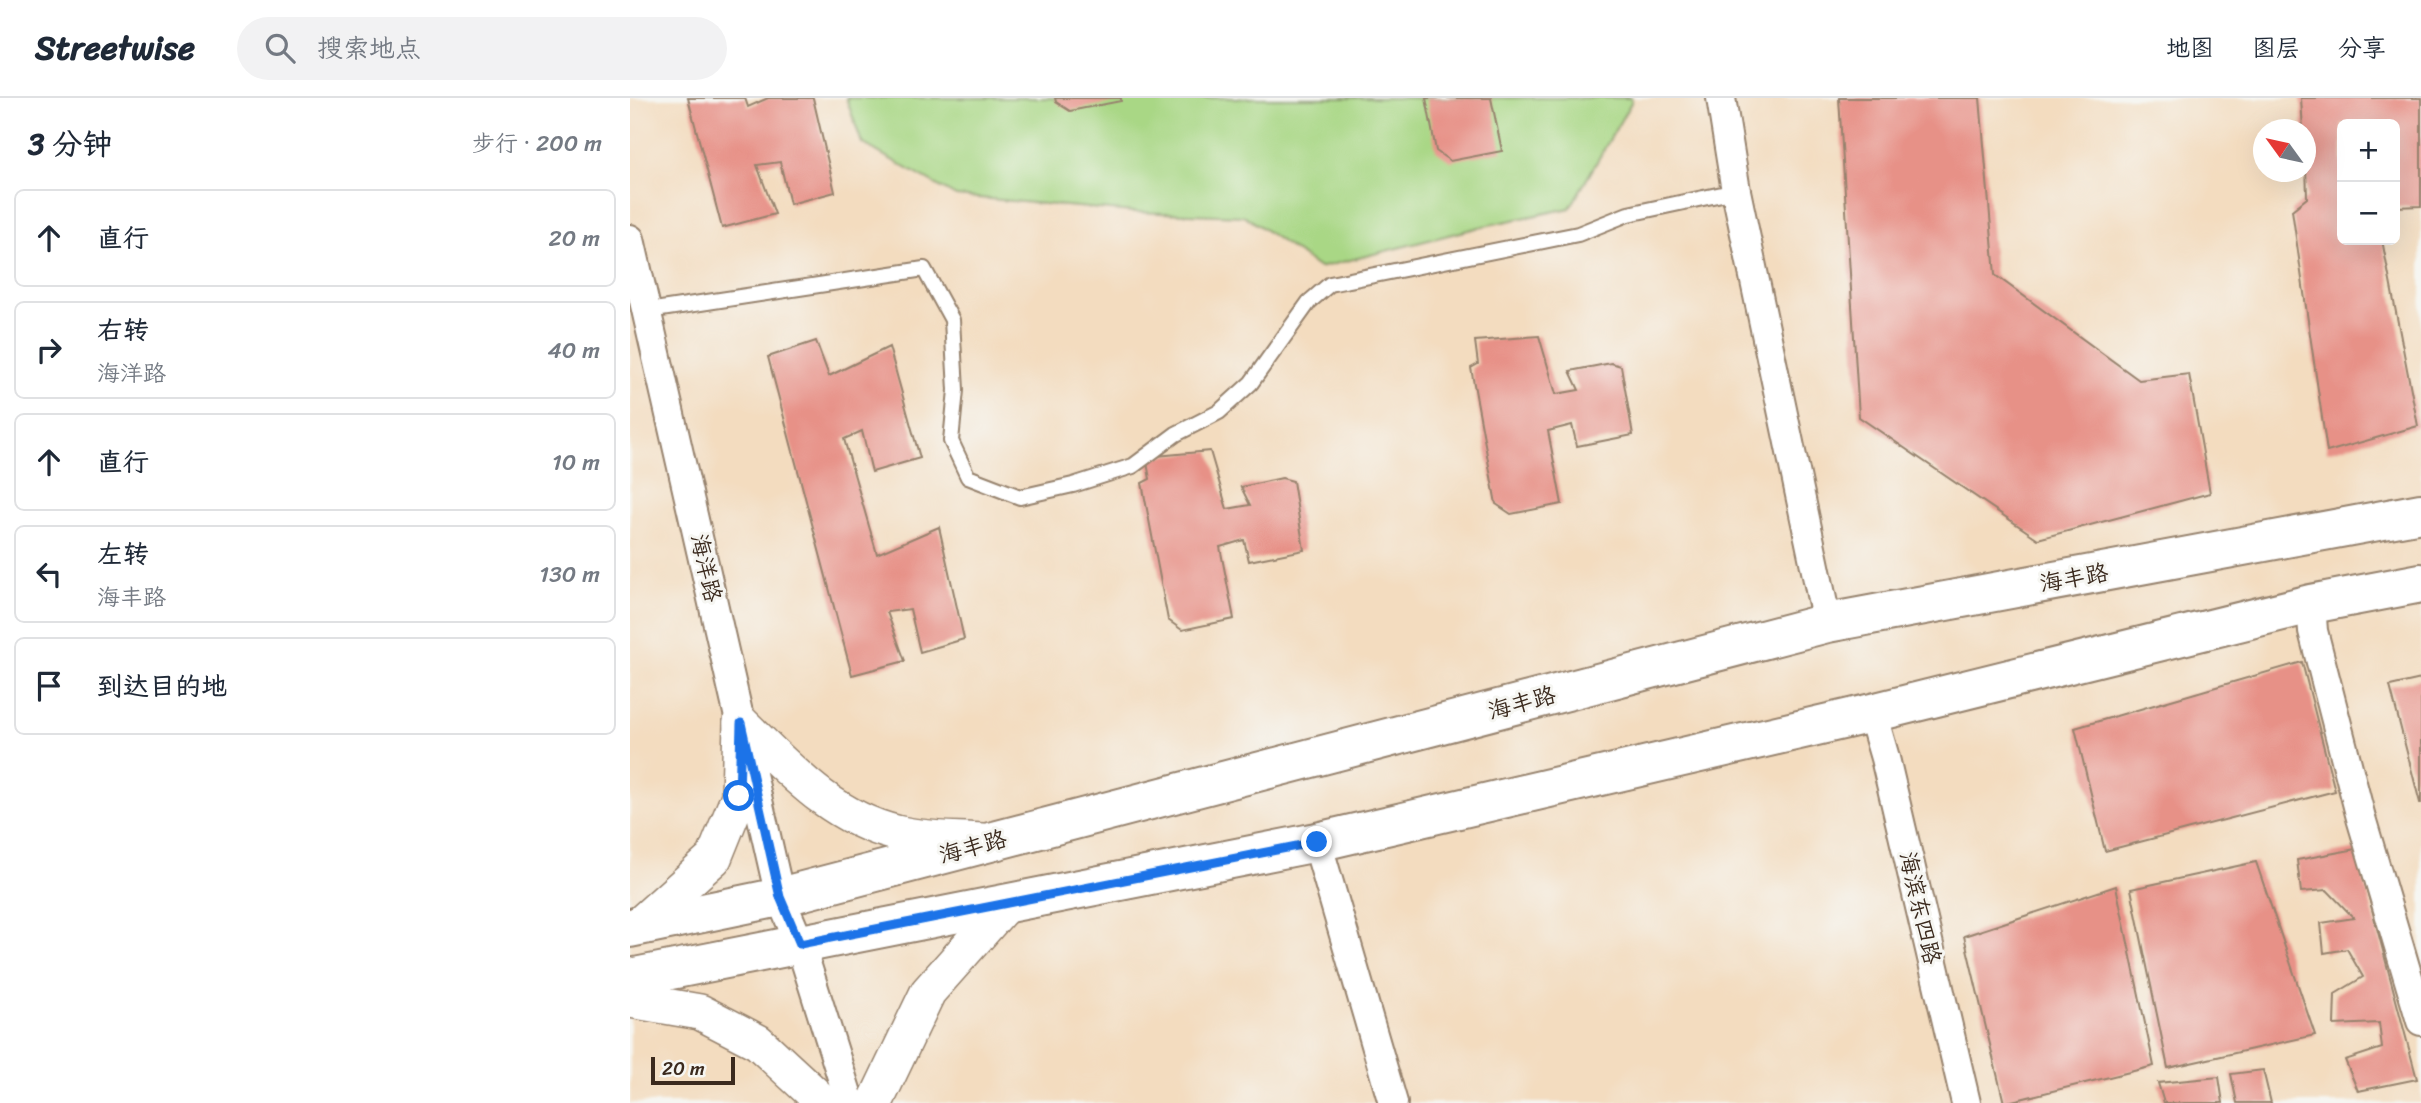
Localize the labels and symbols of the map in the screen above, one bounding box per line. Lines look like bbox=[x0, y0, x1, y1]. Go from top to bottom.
north arrow bbox=[2253, 119, 2316, 182]
street label: 海洋路 bbox=[678, 530, 734, 606]
street label: 海丰路 bbox=[2036, 552, 2112, 604]
street label: 海丰路 bbox=[1483, 674, 1561, 732]
route start bbox=[723, 780, 754, 811]
street label: 海丰路 bbox=[934, 818, 1012, 876]
route end bbox=[1301, 826, 1332, 857]
street label: 海滨东四路 bbox=[1887, 847, 1953, 969]
scale bar bbox=[651, 1054, 735, 1086]

